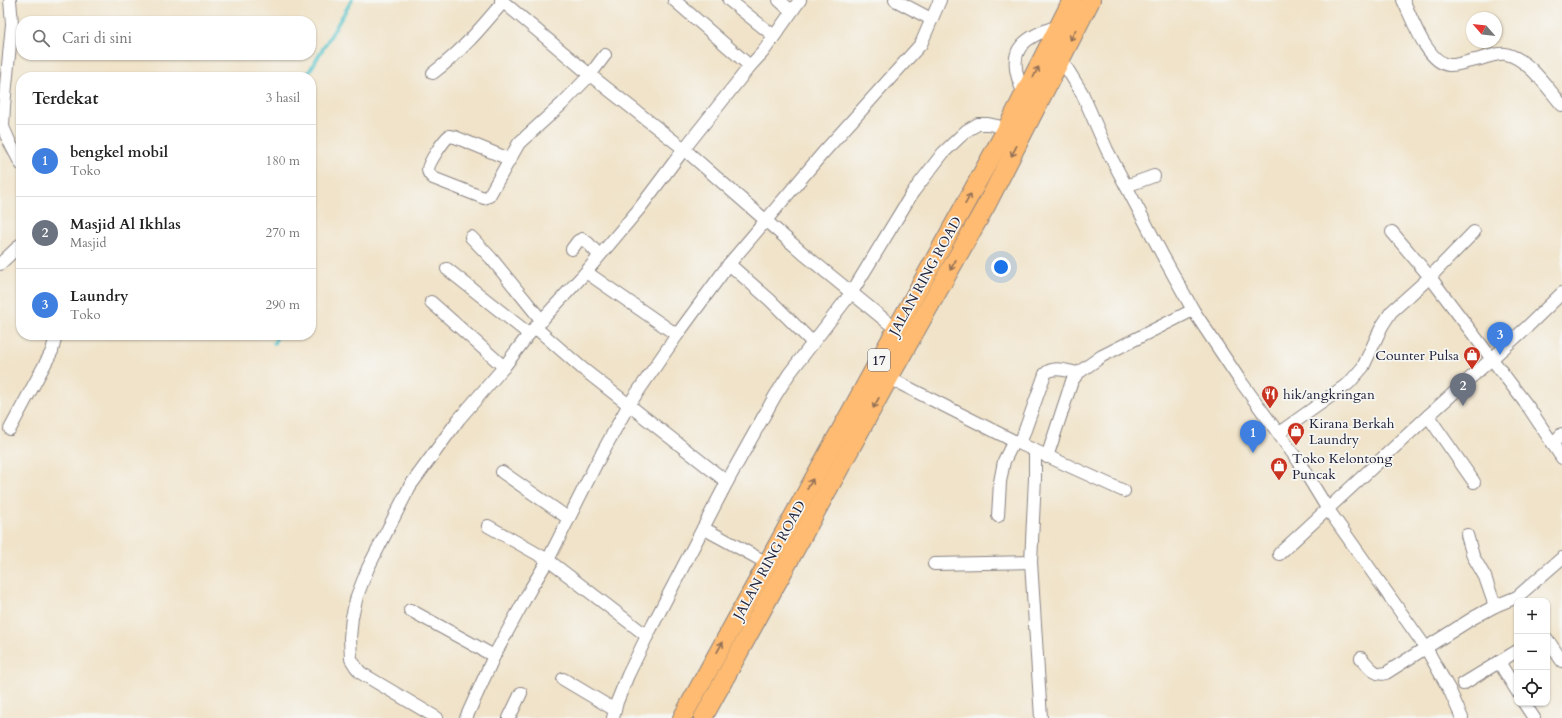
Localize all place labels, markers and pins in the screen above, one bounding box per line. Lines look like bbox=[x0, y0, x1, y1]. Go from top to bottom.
pin: 3 bbox=[1487, 322, 1513, 355]
shop icon: Counter Pulsa bbox=[1462, 345, 1482, 370]
place label: Counter Pulsa bbox=[1375, 346, 1459, 365]
pin: 2 bbox=[1450, 373, 1476, 406]
restaurant icon: hik/angkringan bbox=[1260, 384, 1280, 409]
place label: hik/angkringan bbox=[1283, 385, 1375, 404]
place label: Kirana Berkah Laundry bbox=[1309, 414, 1395, 449]
pin: 1 bbox=[1240, 420, 1266, 453]
shop icon: Kirana Berkah Laundry bbox=[1286, 421, 1306, 446]
place label: Toko Kelontong Puncak bbox=[1292, 449, 1392, 484]
shop icon: Toko Kelontong Puncak bbox=[1269, 456, 1289, 481]

